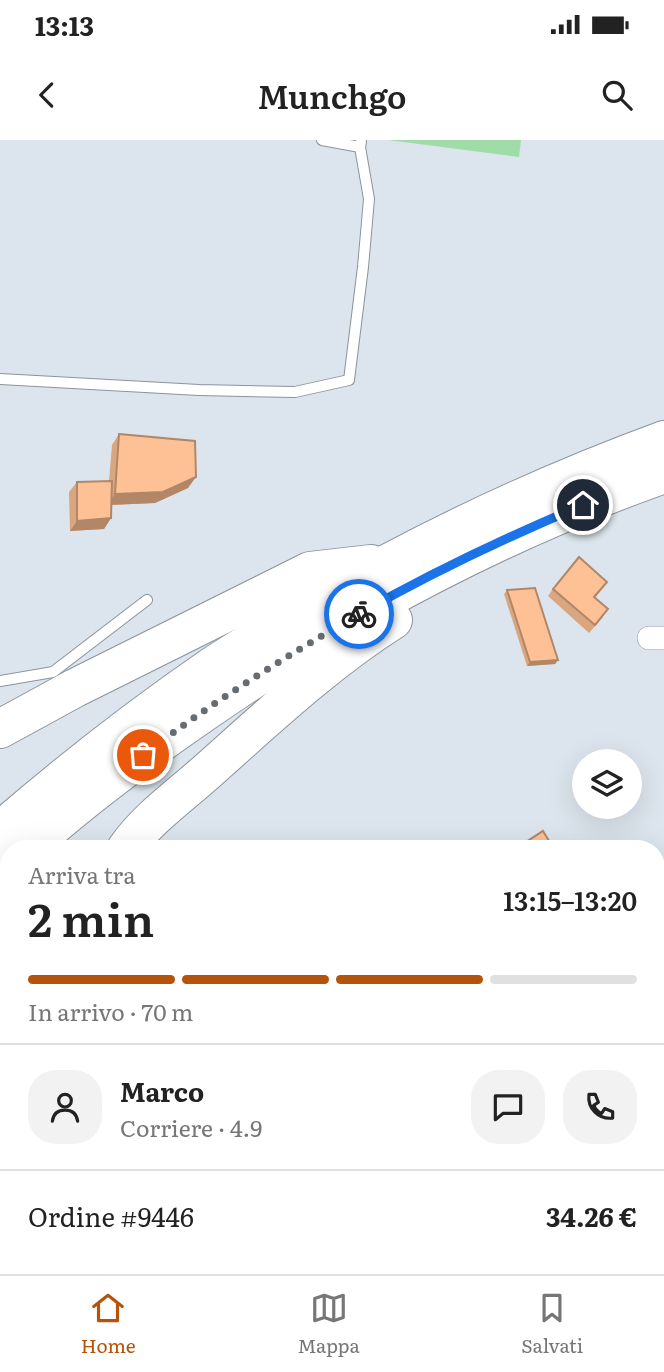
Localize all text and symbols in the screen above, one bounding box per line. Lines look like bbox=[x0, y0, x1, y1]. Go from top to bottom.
text: 13:13 bbox=[35, 5, 94, 44]
text: Munchgo bbox=[258, 71, 407, 119]
icon: back bbox=[28, 76, 66, 114]
icon: search bbox=[598, 76, 636, 114]
pin bbox=[553, 475, 613, 535]
icon: home bbox=[564, 486, 602, 524]
courier bbox=[324, 579, 394, 649]
icon: bike bbox=[340, 595, 378, 633]
pin bbox=[113, 725, 173, 785]
icon: bag bbox=[124, 736, 162, 774]
map controls bbox=[572, 749, 642, 819]
button: layers bbox=[572, 749, 642, 819]
text: Arriva tra bbox=[28, 857, 136, 891]
text: 13:15–13:20 bbox=[503, 880, 637, 919]
text: 2 min bbox=[28, 883, 154, 951]
text: In arrivo · 70 m bbox=[28, 994, 193, 1028]
button: person bbox=[28, 1070, 102, 1144]
button: chat bbox=[471, 1070, 545, 1144]
button: phone bbox=[563, 1070, 637, 1144]
text: Marco bbox=[120, 1071, 204, 1110]
text: Corriere · 4.9 bbox=[120, 1110, 262, 1144]
text: Ordine #9446 bbox=[28, 1196, 194, 1235]
text: 34.26 € bbox=[546, 1196, 637, 1235]
tab: Home bbox=[81, 1289, 136, 1359]
tab: Mappa bbox=[297, 1289, 360, 1359]
tab: Salvati bbox=[521, 1289, 583, 1359]

